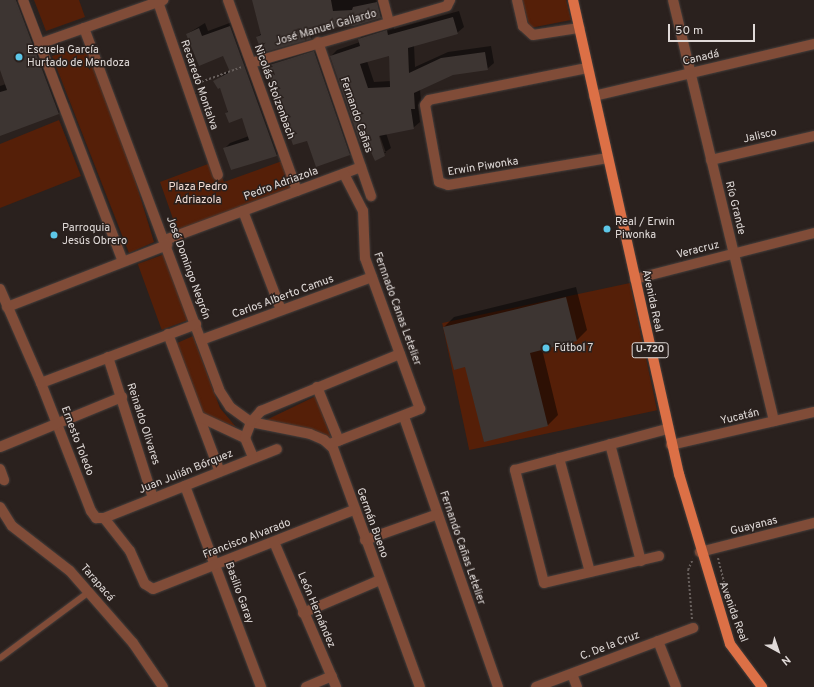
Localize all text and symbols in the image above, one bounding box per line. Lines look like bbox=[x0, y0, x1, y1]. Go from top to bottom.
street label: José Manuel Gallardo bbox=[274, 7, 378, 49]
scale bar bbox=[670, 16, 757, 42]
text: 50 m bbox=[675, 23, 703, 39]
street label: Recaredo Montalva bbox=[177, 38, 221, 132]
street label: Nicolás Stolzenbach bbox=[251, 43, 297, 141]
place label: Escuela García Hurtado de Mendoza bbox=[27, 44, 130, 70]
street label: Canadá bbox=[681, 47, 721, 69]
marker: Escuela García Hurtado de Mendoza bbox=[14, 52, 24, 62]
street label: Fernando Cañas bbox=[337, 75, 375, 155]
street label: Jalisco bbox=[742, 126, 778, 146]
street label: Erwin Piwonka bbox=[447, 155, 519, 179]
street label: Pedro Adriazola bbox=[242, 164, 320, 204]
street label: Río Grande bbox=[722, 180, 748, 236]
park label: Plaza Pedro Adriazola bbox=[169, 181, 227, 207]
street label: José Domingo Negrón bbox=[163, 215, 213, 321]
place label: Real / Erwin Piwonka bbox=[615, 216, 675, 242]
place label: Parroquia Jesús Obrero bbox=[62, 222, 127, 248]
marker: Real / Erwin Piwonka bbox=[602, 224, 612, 234]
marker: Parroquia Jesús Obrero bbox=[49, 230, 59, 240]
street label: Veracruz bbox=[675, 238, 721, 262]
street label: Fernnado Canas Letelier bbox=[370, 250, 424, 368]
street label: Avenida Real bbox=[639, 269, 665, 333]
street label: Carlos Alberto Camus bbox=[230, 272, 336, 322]
place label: Fútbol 7 bbox=[554, 341, 594, 355]
road number: U-720 bbox=[631, 342, 669, 358]
marker: Fútbol 7 bbox=[541, 343, 551, 353]
street label: Reinaldo Olivares bbox=[123, 381, 163, 467]
street label: Ernesto Toledo bbox=[58, 404, 96, 478]
street label: Yucatán bbox=[719, 406, 761, 428]
street label: Juan Julián Bórquez bbox=[137, 447, 235, 497]
street label: Germán Bueno bbox=[353, 486, 391, 560]
street label: Fernando Cañas Letelier bbox=[436, 489, 488, 607]
street label: Guayanas bbox=[729, 514, 779, 538]
street label: Francisco Alvarado bbox=[201, 516, 293, 562]
street label: Basilio Garay bbox=[222, 560, 256, 626]
street label: Tarapacá bbox=[77, 562, 117, 604]
street label: León Hernández bbox=[294, 570, 338, 650]
street label: Avenida Real bbox=[716, 580, 750, 644]
street label: C. De la Cruz bbox=[578, 629, 642, 663]
north arrow bbox=[758, 631, 798, 671]
text: N bbox=[778, 652, 793, 668]

